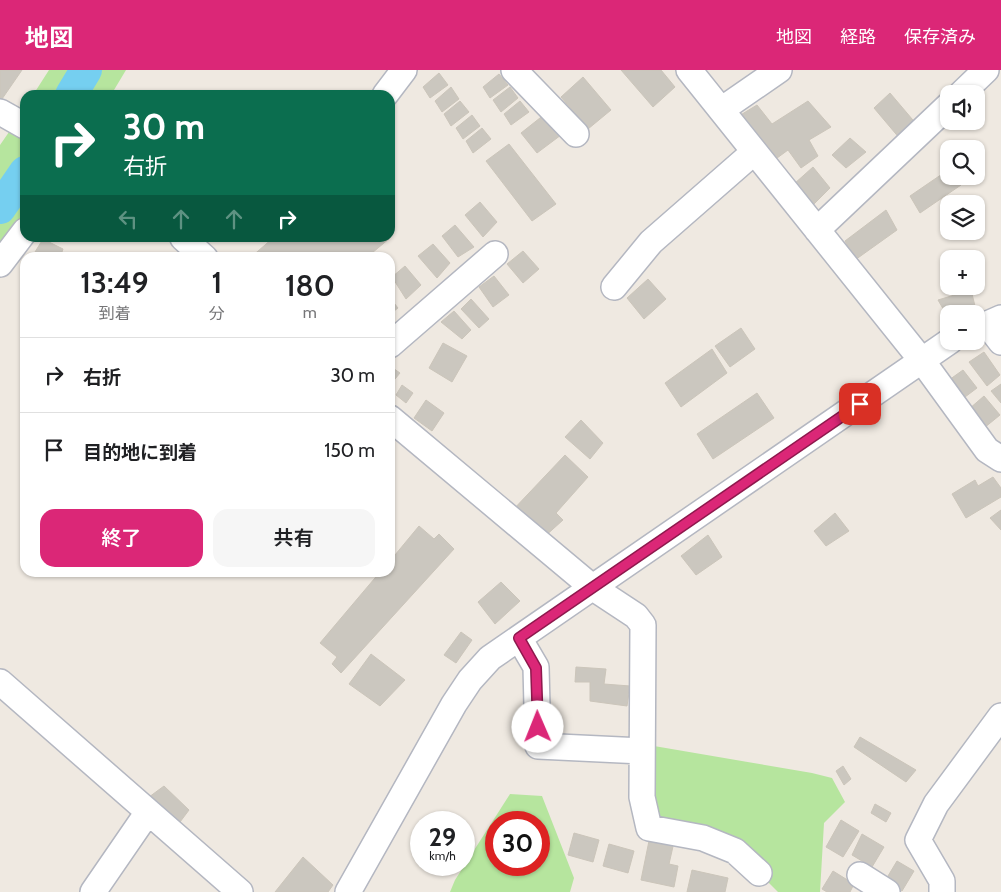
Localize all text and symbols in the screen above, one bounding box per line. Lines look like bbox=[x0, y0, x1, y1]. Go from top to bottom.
text: 地図 bbox=[25, 23, 73, 52]
text: 地図 bbox=[776, 26, 812, 48]
text: 経路 bbox=[840, 26, 876, 48]
text: 保存済み bbox=[904, 26, 976, 48]
map controls bbox=[940, 85, 985, 350]
button: sound bbox=[940, 85, 985, 130]
text: 30 m bbox=[123, 105, 205, 148]
icon: right bbox=[40, 110, 105, 175]
button: search bbox=[940, 140, 985, 185]
text: 右折 bbox=[123, 153, 167, 180]
button: layers bbox=[940, 195, 985, 240]
icon: left bbox=[114, 205, 142, 233]
icon: ahead bbox=[167, 205, 195, 233]
icon: ahead bbox=[220, 205, 248, 233]
icon: right bbox=[273, 205, 301, 233]
button: + bbox=[940, 250, 985, 295]
text: 13:49 bbox=[80, 264, 149, 301]
text: 1 bbox=[211, 264, 222, 301]
text: 180 bbox=[285, 267, 335, 304]
text: m bbox=[303, 303, 317, 322]
text: 到着 bbox=[98, 304, 130, 323]
text: 分 bbox=[209, 304, 225, 323]
button: − bbox=[940, 305, 985, 350]
icon: right bbox=[40, 361, 68, 389]
text: 30 m bbox=[331, 364, 375, 387]
text: 右折 bbox=[83, 366, 121, 389]
pin bbox=[839, 383, 881, 425]
icon: arrive bbox=[846, 390, 874, 418]
icon: arrive bbox=[40, 436, 68, 464]
text: 150 m bbox=[324, 439, 375, 462]
text: 目的地に到着 bbox=[83, 441, 197, 464]
button: 終了 bbox=[40, 509, 203, 567]
button: 共有 bbox=[213, 509, 375, 567]
position arrow bbox=[511, 700, 563, 752]
speed limit sign: 30 bbox=[485, 811, 550, 876]
text: 29 bbox=[429, 822, 456, 852]
text: km/h bbox=[429, 848, 456, 863]

